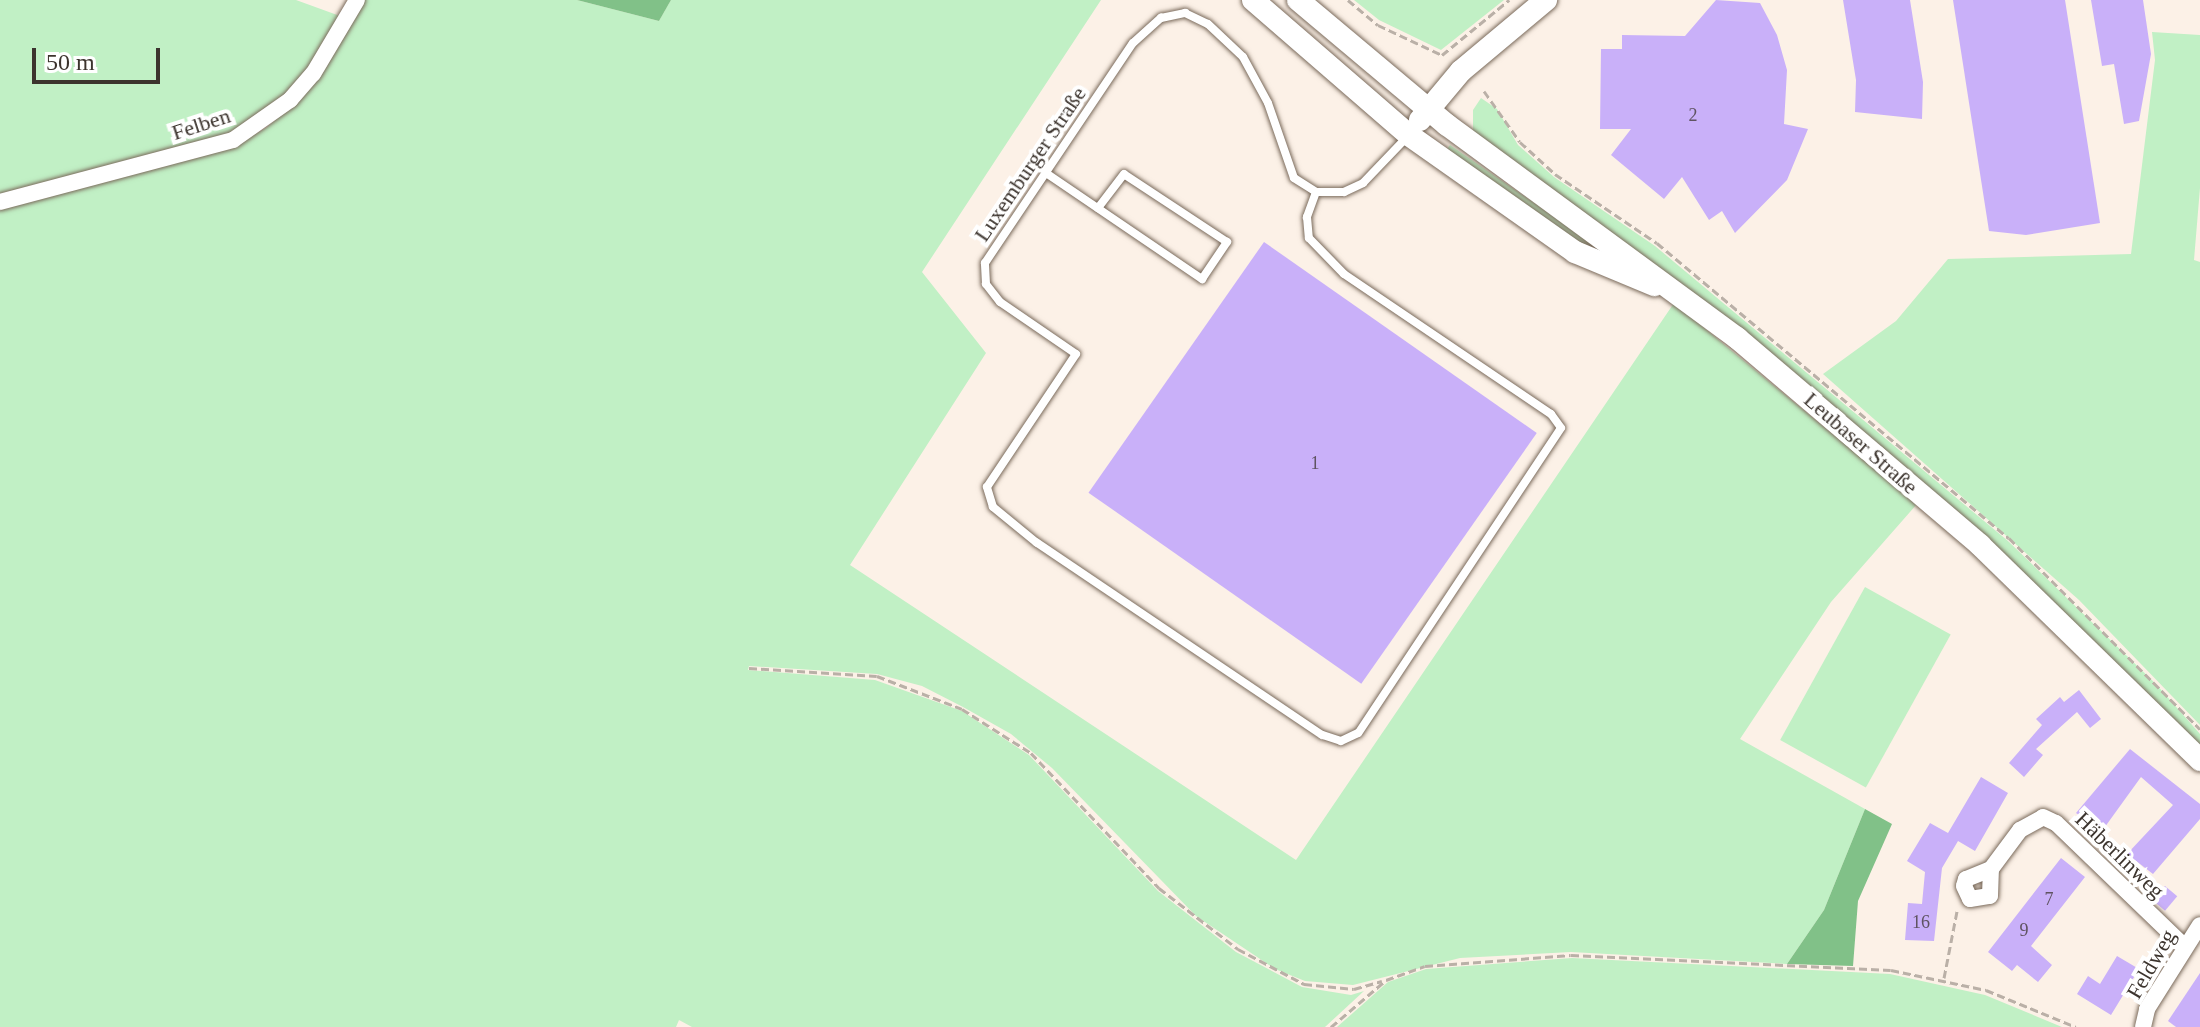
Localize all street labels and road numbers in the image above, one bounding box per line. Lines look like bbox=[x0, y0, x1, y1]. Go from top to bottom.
street label: Luxemburger Straße bbox=[968, 82, 1092, 246]
street label: Felben bbox=[168, 102, 234, 146]
street label: Leubaser Straße bbox=[1799, 386, 1923, 500]
street label: Häberlinweg bbox=[2070, 806, 2170, 904]
street label: Feldweg bbox=[2121, 925, 2181, 1003]

